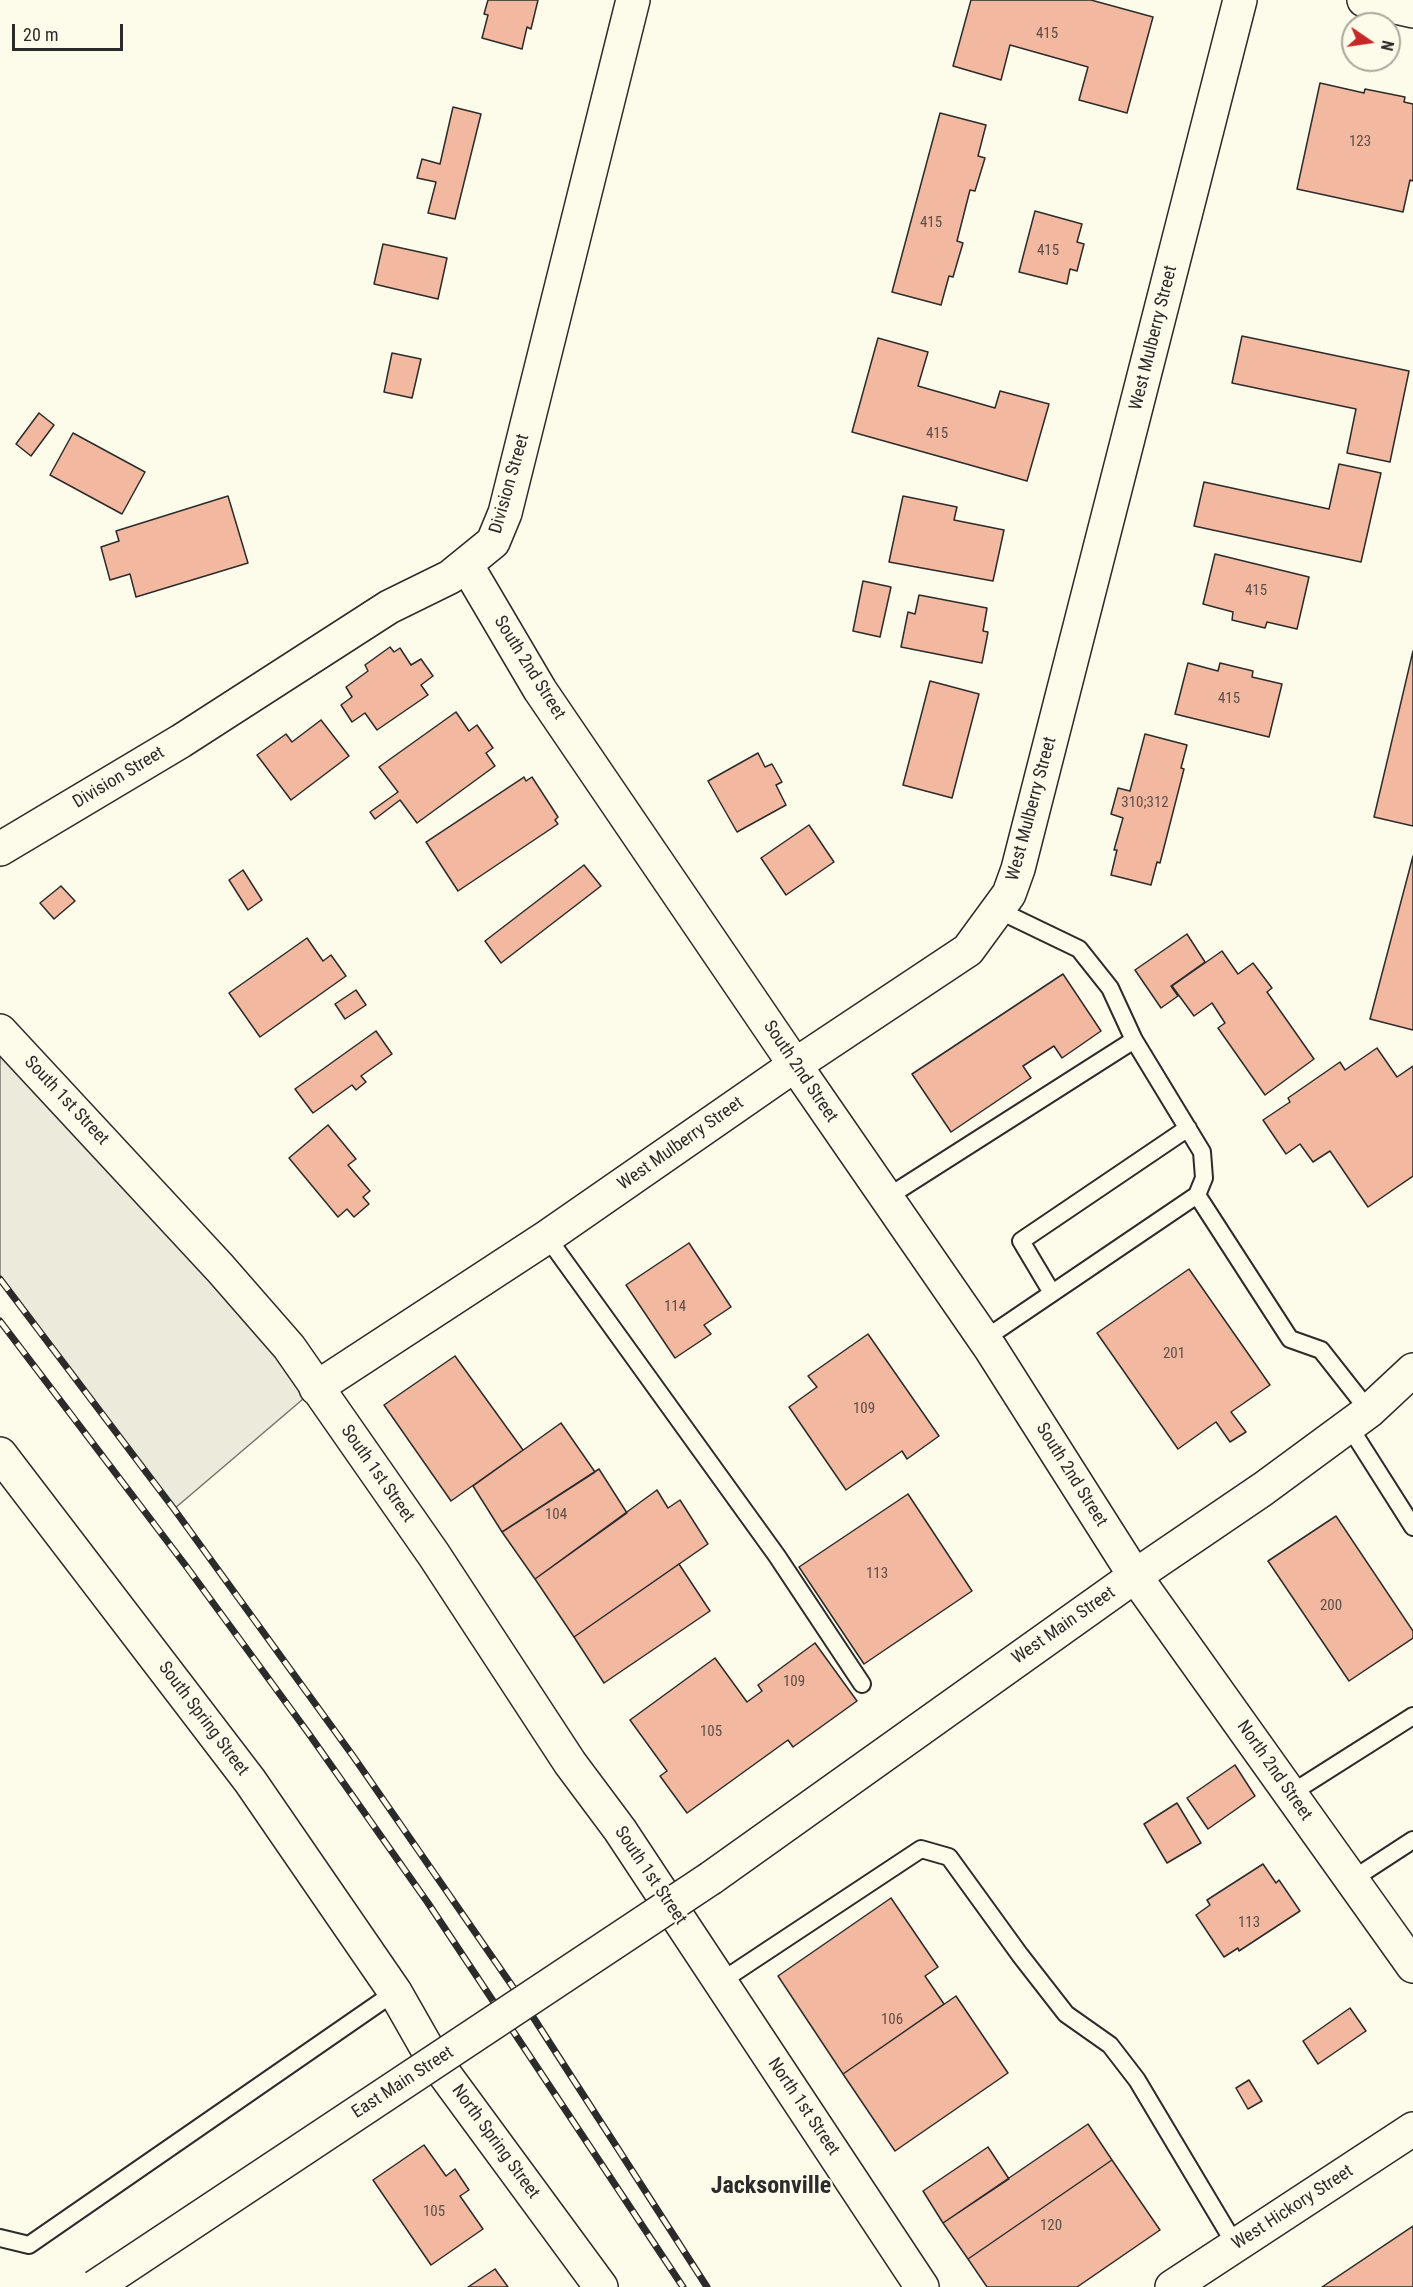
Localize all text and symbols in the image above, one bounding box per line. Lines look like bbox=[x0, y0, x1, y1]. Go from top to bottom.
scale bar bbox=[15, 12, 126, 50]
north arrow bbox=[1341, 12, 1401, 72]
text: 20 m bbox=[23, 24, 58, 45]
house number: 415 bbox=[1036, 25, 1058, 43]
text: N bbox=[1377, 39, 1397, 53]
house number: 123 bbox=[1349, 133, 1371, 151]
house number: 415 bbox=[920, 214, 942, 232]
house number: 415 bbox=[1037, 242, 1059, 260]
street label: West Mulberry Street bbox=[1126, 263, 1182, 413]
house number: 415 bbox=[926, 425, 948, 443]
street label: Division Street bbox=[485, 432, 535, 536]
house number: 415 bbox=[1245, 582, 1267, 600]
street label: South 2nd Street bbox=[489, 612, 569, 724]
house number: 415 bbox=[1218, 690, 1240, 708]
street label: West Mulberry Street bbox=[1002, 735, 1062, 883]
street label: Division Street bbox=[69, 742, 169, 814]
house number: 310;312 bbox=[1121, 794, 1169, 812]
street label: South 2nd Street bbox=[758, 1017, 842, 1127]
street label: South 1st Street bbox=[19, 1052, 113, 1150]
street label: West Mulberry Street bbox=[614, 1093, 748, 1195]
house number: 114 bbox=[664, 1298, 686, 1316]
house number: 201 bbox=[1163, 1345, 1185, 1363]
house number: 109 bbox=[853, 1400, 875, 1418]
street label: South 2nd Street bbox=[1031, 1419, 1111, 1531]
street label: South 1st Street bbox=[335, 1421, 419, 1527]
house number: 104 bbox=[545, 1506, 567, 1524]
house number: 113 bbox=[866, 1565, 888, 1583]
street label: West Main Street bbox=[1008, 1582, 1120, 1670]
house number: 200 bbox=[1320, 1597, 1342, 1615]
street label: South Spring Street bbox=[153, 1658, 253, 1780]
house number: 109 bbox=[783, 1673, 805, 1691]
street label: North 2nd Street bbox=[1232, 1717, 1316, 1825]
house number: 105 bbox=[700, 1723, 722, 1741]
street label: South 1st Street bbox=[609, 1823, 691, 1929]
house number: 113 bbox=[1238, 1914, 1260, 1932]
house number: 106 bbox=[881, 2011, 903, 2029]
street label: East Main Street bbox=[348, 2042, 458, 2124]
street label: North 1st Street bbox=[762, 2054, 844, 2160]
street label: North Spring Street bbox=[446, 2081, 544, 2203]
street label: West Hickory Street bbox=[1229, 2161, 1357, 2255]
district label: Jacksonville bbox=[711, 2173, 831, 2201]
house number: 105 bbox=[423, 2203, 445, 2221]
house number: 120 bbox=[1040, 2217, 1062, 2235]

